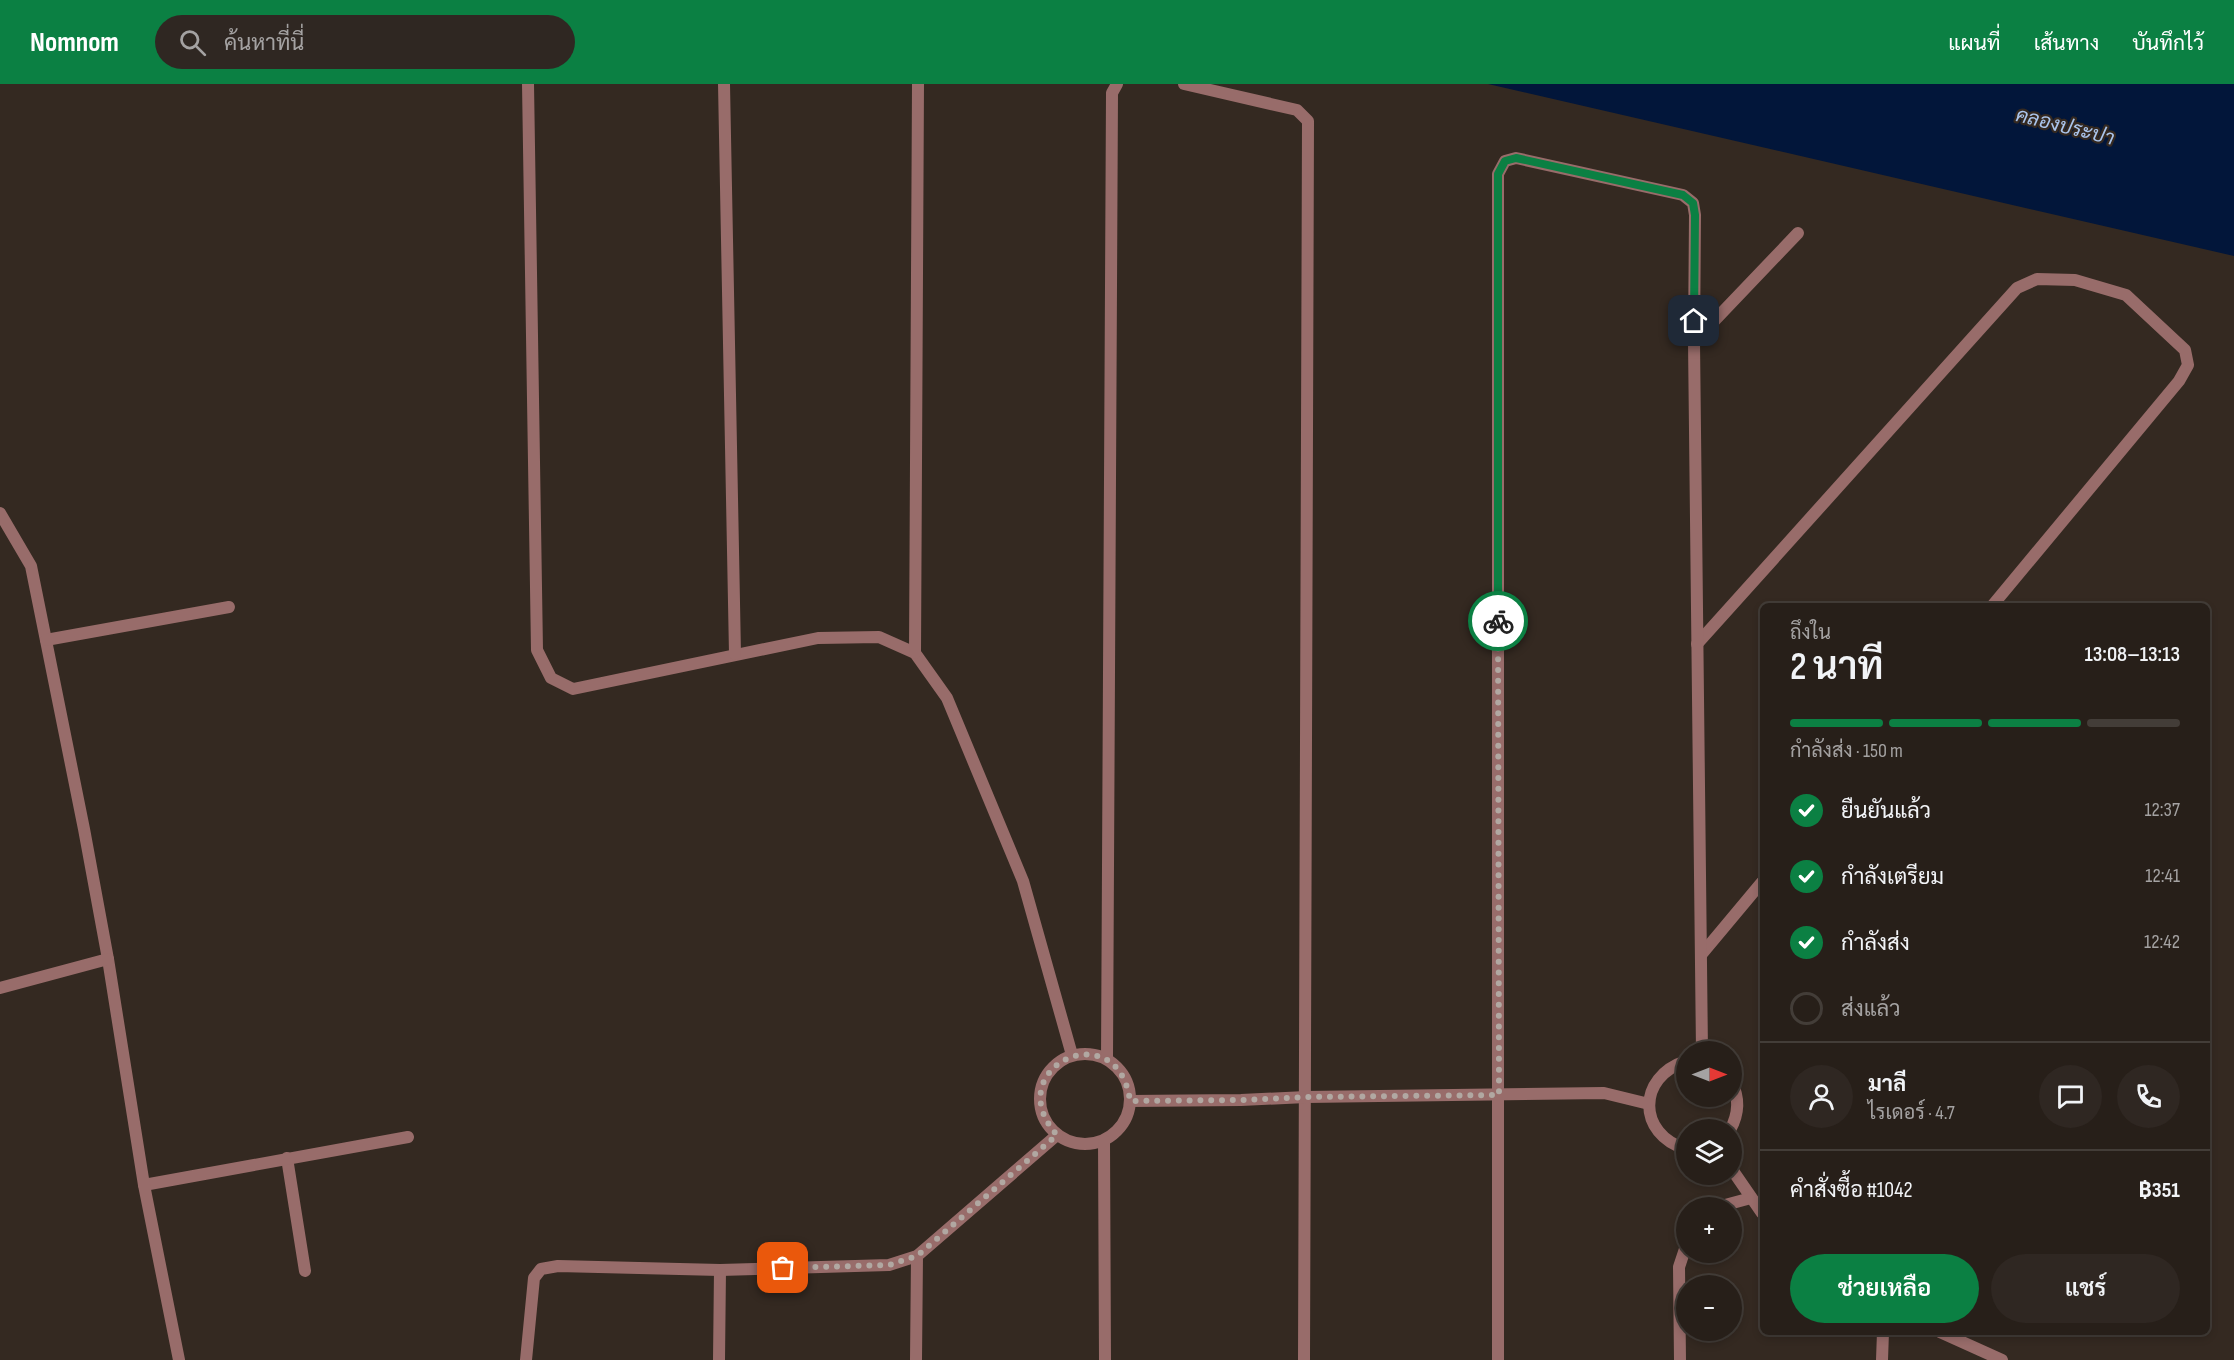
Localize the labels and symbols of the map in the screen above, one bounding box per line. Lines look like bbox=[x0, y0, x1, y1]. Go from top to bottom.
water label: คลองประปา bbox=[2013, 103, 2117, 151]
pin bbox=[1668, 295, 1719, 346]
courier bbox=[1468, 591, 1528, 651]
north arrow bbox=[1676, 1041, 1742, 1107]
pin bbox=[757, 1242, 808, 1293]

